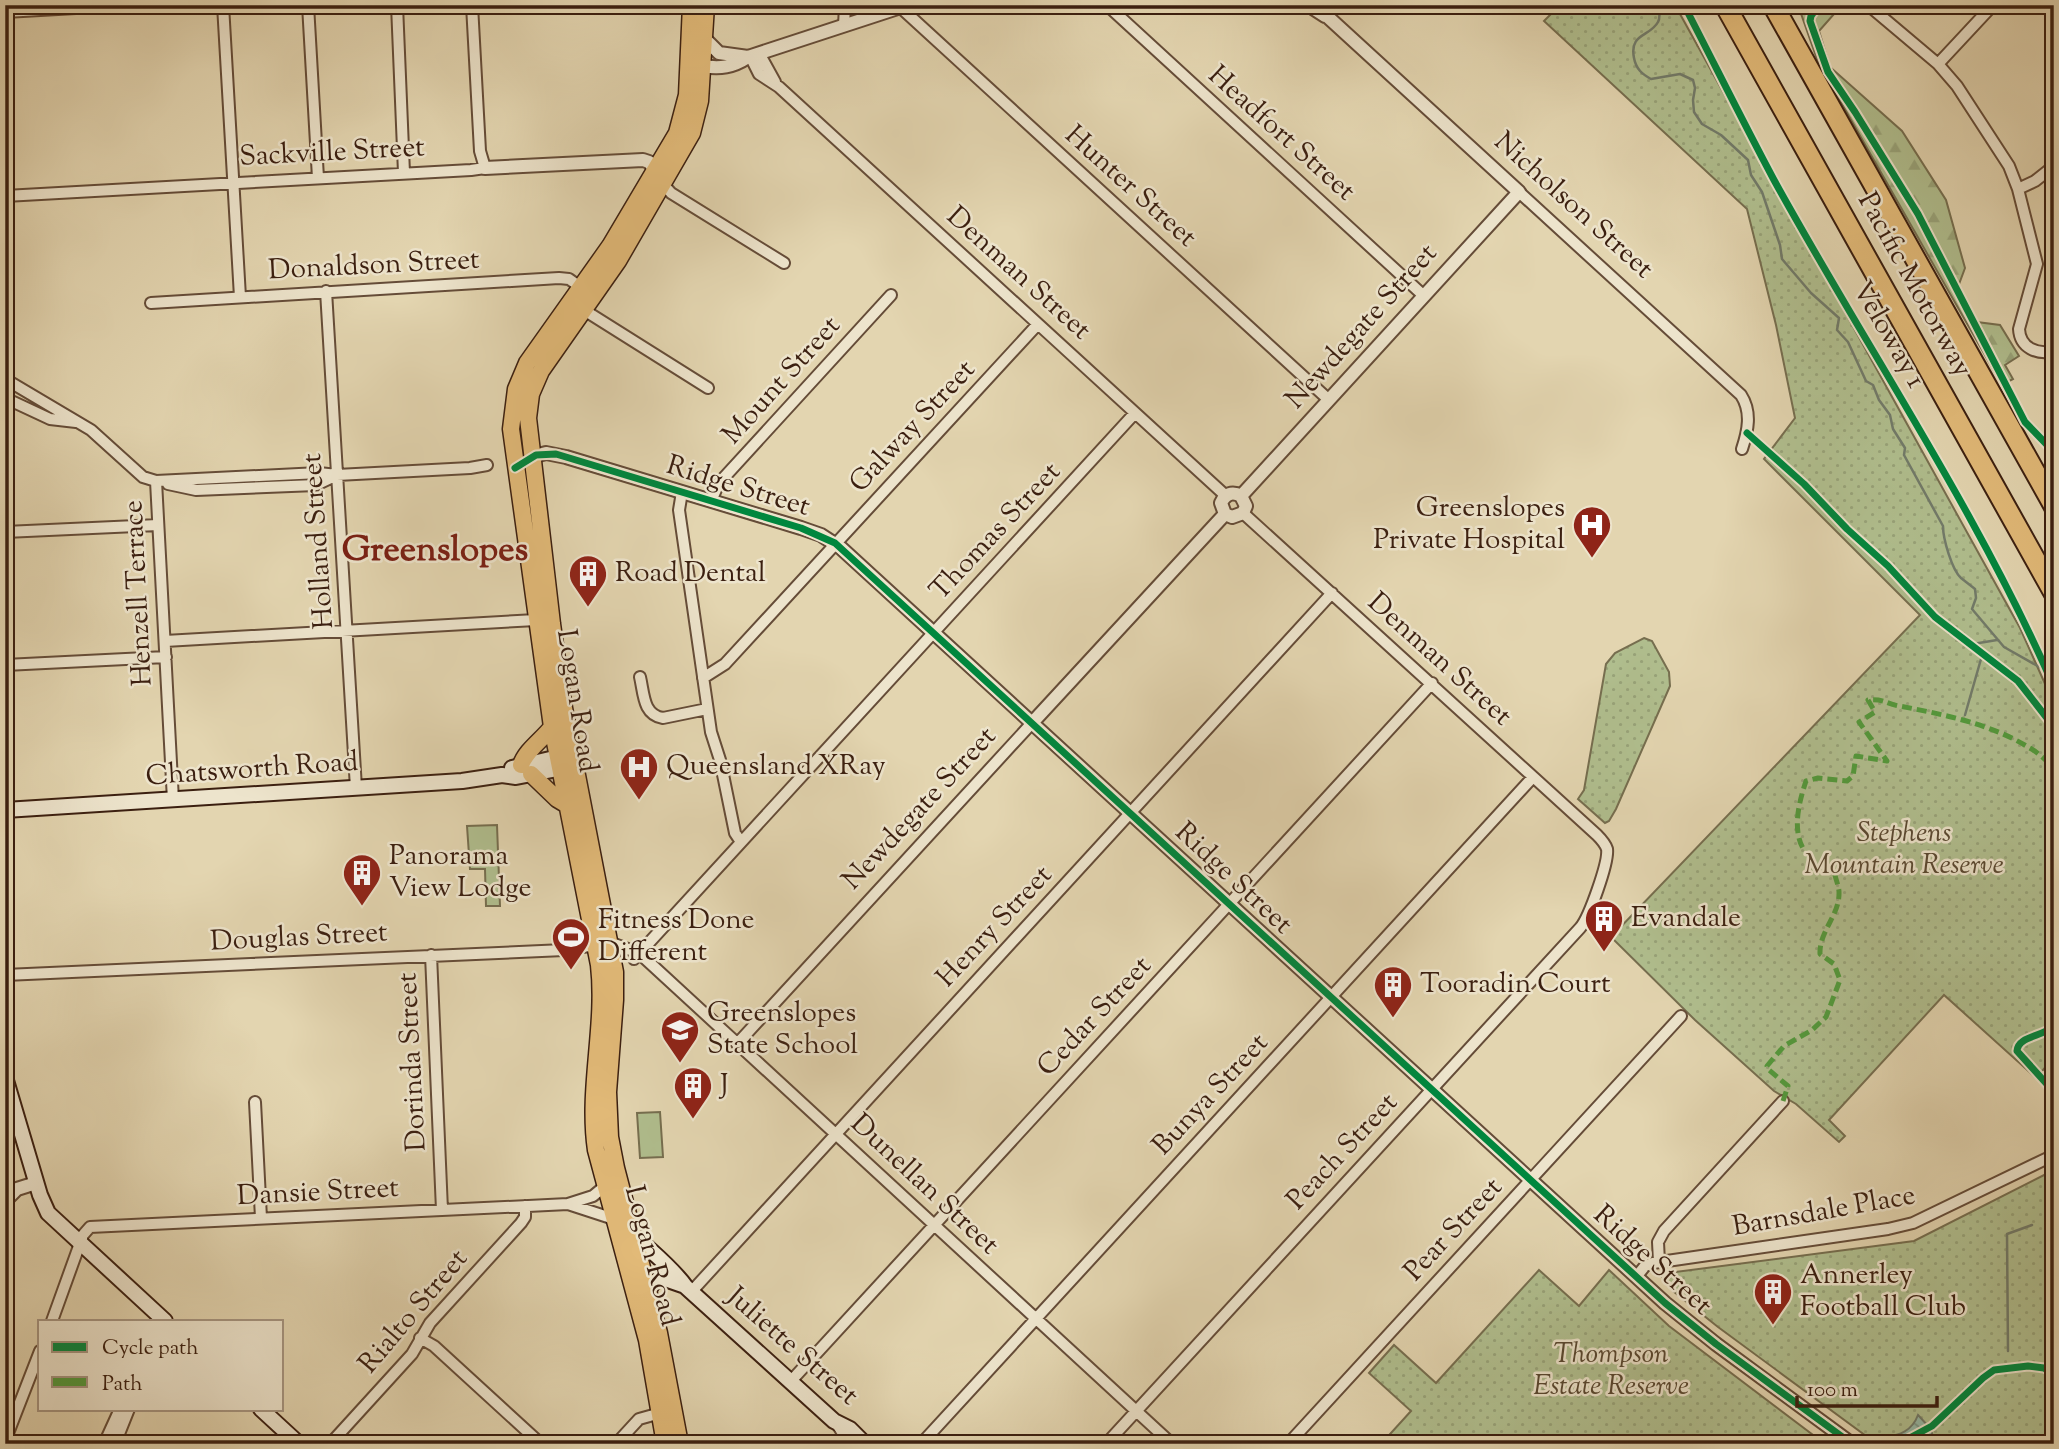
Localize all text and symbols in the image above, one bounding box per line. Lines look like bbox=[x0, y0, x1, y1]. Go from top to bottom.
street label: Headfort Street bbox=[1198, 57, 1364, 211]
street label: Hunter Street bbox=[1055, 117, 1205, 258]
street label: Nicholson Street bbox=[1484, 123, 1662, 289]
street label: Sackville Street bbox=[238, 128, 426, 178]
street label: Pacific Motorway bbox=[1847, 185, 1981, 385]
street label: Denman Street bbox=[937, 198, 1100, 350]
street label: Newdegate Street bbox=[1277, 235, 1448, 419]
street label: Donaldson Street bbox=[267, 240, 481, 292]
street label: Veloway 1 bbox=[1841, 274, 1935, 396]
street label: Mount Street bbox=[713, 308, 851, 454]
street label: Galway Street bbox=[841, 351, 986, 502]
street label: Ridge Street bbox=[661, 446, 815, 528]
street label: Holland Street bbox=[293, 451, 345, 630]
street label: Thomas Street bbox=[921, 454, 1071, 610]
place label: Greenslopes Private Hospital bbox=[1373, 489, 1565, 561]
street label: Henzell Terrace bbox=[114, 499, 164, 687]
hospital icon: Greenslopes Private Hospital bbox=[1571, 504, 1613, 559]
district label: Greenslopes bbox=[342, 526, 528, 577]
building icon: Road Dental bbox=[567, 553, 609, 608]
place label: Road Dental bbox=[615, 554, 766, 594]
street label: Denman Street bbox=[1358, 584, 1521, 736]
street label: Logan Road bbox=[545, 627, 607, 776]
street label: Newdegate Street bbox=[834, 718, 1007, 900]
street label: Chatsworth Road bbox=[144, 743, 360, 797]
hospital icon: Queensland XRay bbox=[618, 746, 660, 801]
place label: Queensland XRay bbox=[666, 747, 886, 787]
street label: Ridge Street bbox=[1165, 814, 1301, 944]
park label: Stephens Mountain Reserve bbox=[1804, 814, 2004, 886]
place label: Panorama View Lodge bbox=[389, 837, 532, 909]
building icon: Panorama View Lodge bbox=[341, 852, 383, 907]
street label: Henry Street bbox=[928, 857, 1062, 997]
building icon: Evandale bbox=[1583, 898, 1625, 953]
place label: Evandale bbox=[1631, 899, 1741, 939]
place label: Fitness Done Different bbox=[598, 901, 755, 973]
street label: Douglas Street bbox=[209, 913, 389, 963]
sports icon: Fitness Done Different bbox=[550, 916, 592, 971]
street label: Cedar Street bbox=[1029, 947, 1162, 1086]
building icon: Tooradin Court bbox=[1372, 964, 1414, 1019]
place label: Tooradin Court bbox=[1420, 965, 1611, 1005]
street label: Dorinda Street bbox=[388, 971, 438, 1153]
place label: Greenslopes State School bbox=[707, 994, 858, 1066]
school or university icon: Greenslopes State School bbox=[659, 1009, 701, 1064]
street label: Bunya Street bbox=[1144, 1025, 1279, 1165]
building icon: J bbox=[672, 1065, 714, 1120]
place label: J bbox=[718, 1066, 728, 1106]
street label: Peach Street bbox=[1278, 1084, 1408, 1220]
street label: Dunellan Street bbox=[841, 1105, 1008, 1265]
street label: Dansie Street bbox=[236, 1169, 400, 1217]
street label: Pear Street bbox=[1395, 1169, 1513, 1291]
street label: Barnsdale Place bbox=[1729, 1176, 1919, 1248]
street label: Logan Road bbox=[613, 1181, 689, 1331]
street label: Ridge Street bbox=[1584, 1197, 1721, 1326]
street label: Rialto Street bbox=[350, 1241, 478, 1383]
place label: Annerley Football Club bbox=[1800, 1256, 1966, 1328]
building icon: Annerley Football Club bbox=[1752, 1271, 1794, 1326]
street label: Juliette Street bbox=[716, 1277, 867, 1416]
legend bbox=[38, 1320, 284, 1410]
text: Cycle path bbox=[102, 1334, 199, 1364]
park label: Thompson Estate Reserve bbox=[1533, 1335, 1689, 1407]
scale bar bbox=[1797, 1365, 1937, 1409]
text: Path bbox=[102, 1370, 143, 1400]
text: 100 m bbox=[1807, 1376, 1858, 1406]

